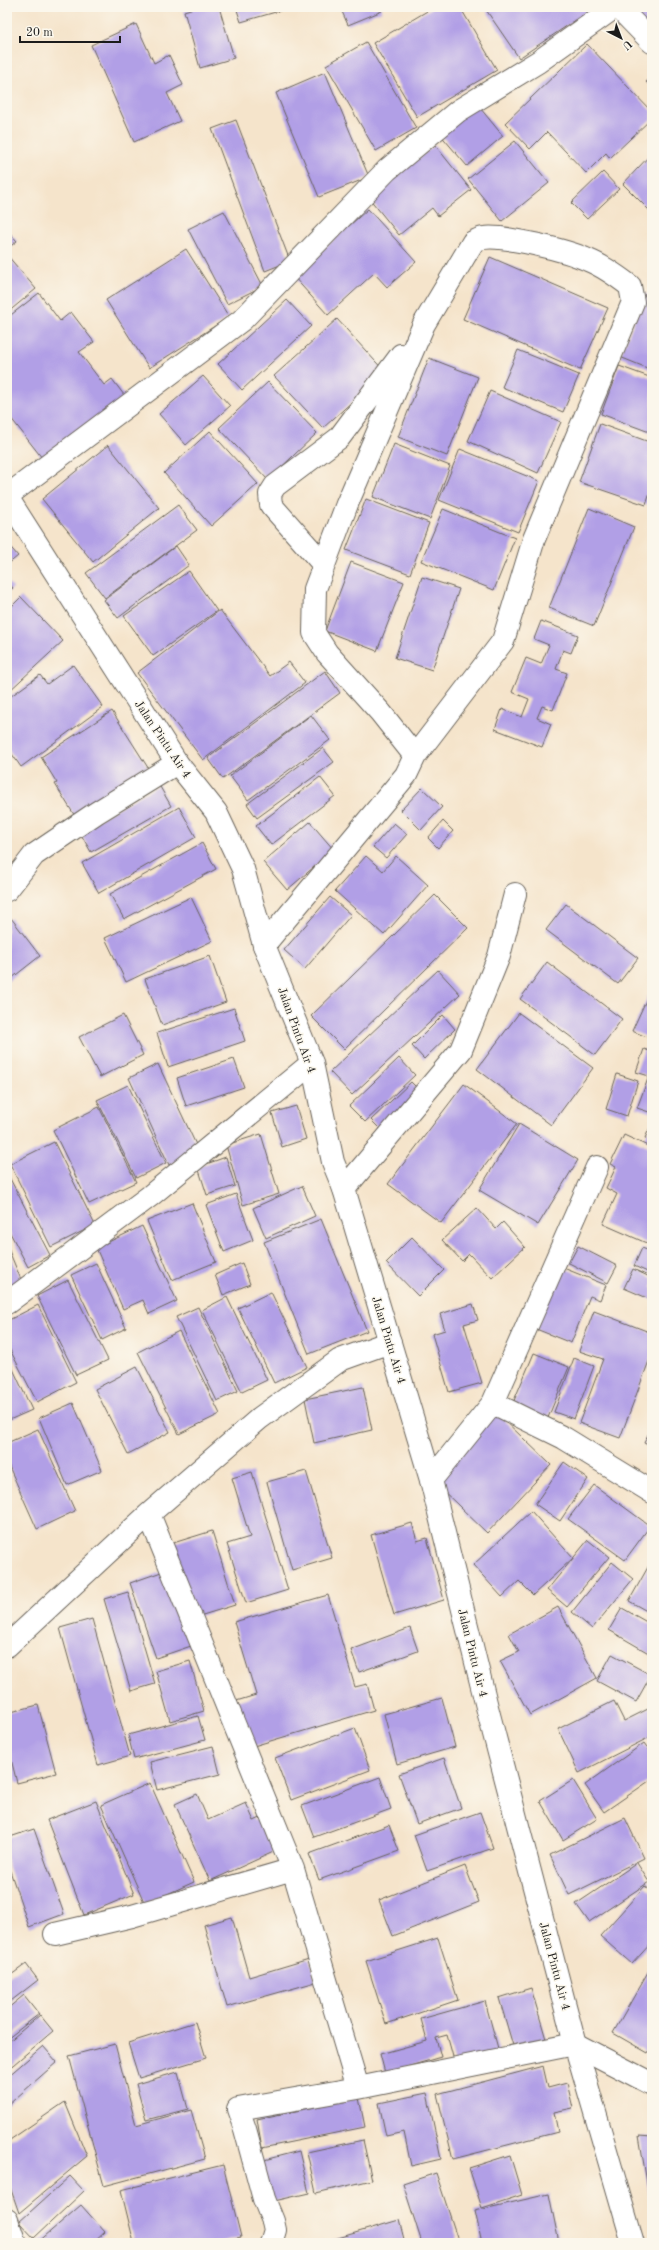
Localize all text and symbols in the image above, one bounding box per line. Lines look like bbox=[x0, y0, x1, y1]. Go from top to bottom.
scale bar bbox=[20, 18, 120, 44]
north arrow bbox=[601, 18, 641, 58]
text: 20 m bbox=[26, 27, 53, 39]
text: U bbox=[620, 37, 634, 52]
street label: Jalan Pintu Air 4 bbox=[132, 699, 193, 781]
street label: Jalan Pintu Air 4 bbox=[275, 986, 317, 1075]
street label: Jalan Pintu Air 4 bbox=[369, 1295, 407, 1386]
street label: Jalan Pintu Air 4 bbox=[455, 1608, 489, 1699]
street label: Jalan Pintu Air 4 bbox=[536, 1921, 572, 2012]

